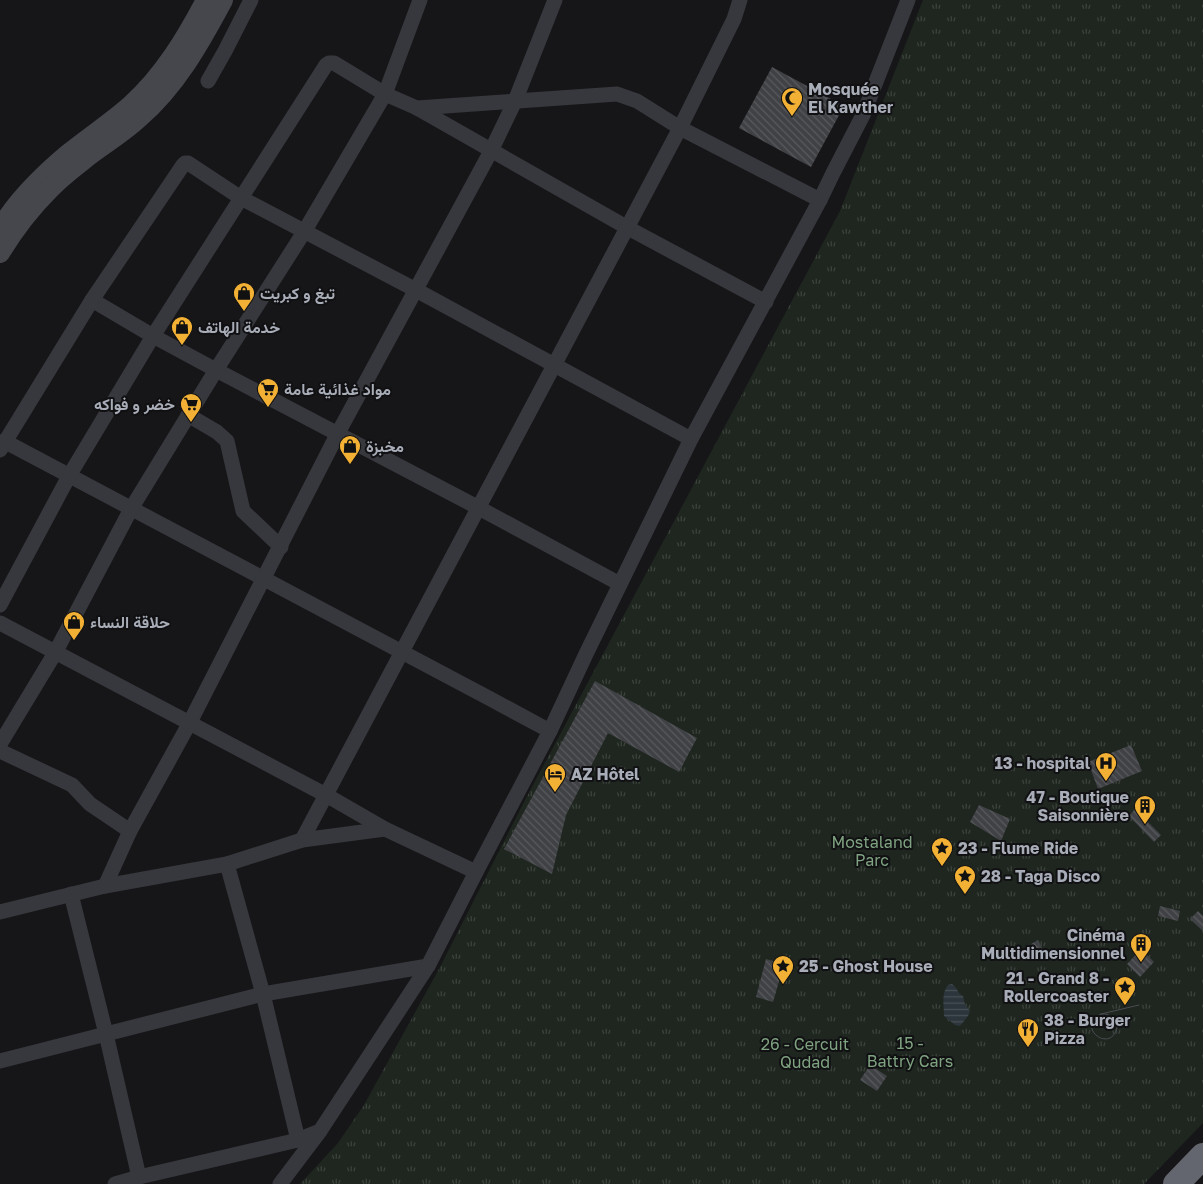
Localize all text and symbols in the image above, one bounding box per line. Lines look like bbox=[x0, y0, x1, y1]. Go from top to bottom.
place label: Mosquée El Kawther bbox=[808, 79, 893, 117]
mosque icon: Mosquée El Kawther bbox=[780, 86, 804, 117]
shop icon: تبغ و كبريت bbox=[232, 281, 256, 312]
place label: تبغ و كبريت bbox=[260, 283, 335, 305]
shop icon: خدمة الهاتف bbox=[170, 315, 194, 346]
place label: خدمة الهاتف bbox=[198, 317, 280, 338]
supermarket icon: مواد غذائية عامة bbox=[256, 377, 280, 408]
place label: مواد غذائية عامة bbox=[284, 379, 391, 400]
supermarket icon: خضر و فواكه bbox=[179, 392, 203, 423]
place label: خضر و فواكه bbox=[94, 394, 175, 415]
shop icon: مخبزة bbox=[338, 434, 362, 465]
place label: مخبزة bbox=[366, 436, 404, 457]
shop icon: حلاقة النساء bbox=[62, 610, 86, 641]
place label: حلاقة النساء bbox=[90, 612, 170, 632]
hospital icon: 13 - hospital bbox=[1094, 751, 1118, 782]
place label: 13 - hospital bbox=[994, 753, 1091, 773]
hotel icon: AZ Hôtel bbox=[543, 762, 567, 793]
place label: AZ Hôtel bbox=[571, 764, 640, 784]
place label: 47 - Boutique Saisonnière bbox=[1026, 787, 1129, 825]
building icon: 47 - Boutique Saisonnière bbox=[1133, 794, 1157, 825]
park label: Mostaland Parc bbox=[831, 832, 913, 870]
place icon: 23 - Flume Ride bbox=[930, 836, 954, 867]
place label: 23 - Flume Ride bbox=[958, 838, 1078, 858]
place icon: 28 - Taga Disco bbox=[953, 864, 977, 895]
place label: 28 - Taga Disco bbox=[981, 866, 1101, 886]
place label: Cinéma Multidimensionnel bbox=[981, 925, 1126, 963]
building icon: Cinéma Multidimensionnel bbox=[1129, 932, 1153, 963]
place icon: 25 - Ghost House bbox=[771, 954, 795, 985]
place label: 25 - Ghost House bbox=[799, 956, 933, 976]
place label: 21 - Grand 8 - Rollercoaster bbox=[1003, 968, 1109, 1006]
place icon: 21 - Grand 8 - Rollercoaster bbox=[1113, 975, 1137, 1006]
place label: 38 - Burger Pizza bbox=[1044, 1010, 1130, 1048]
restaurant icon: 38 - Burger Pizza bbox=[1016, 1017, 1040, 1048]
park label: 15 - Battry Cars bbox=[867, 1033, 953, 1071]
park label: 26 - Cercuit Qudad bbox=[761, 1034, 849, 1072]

